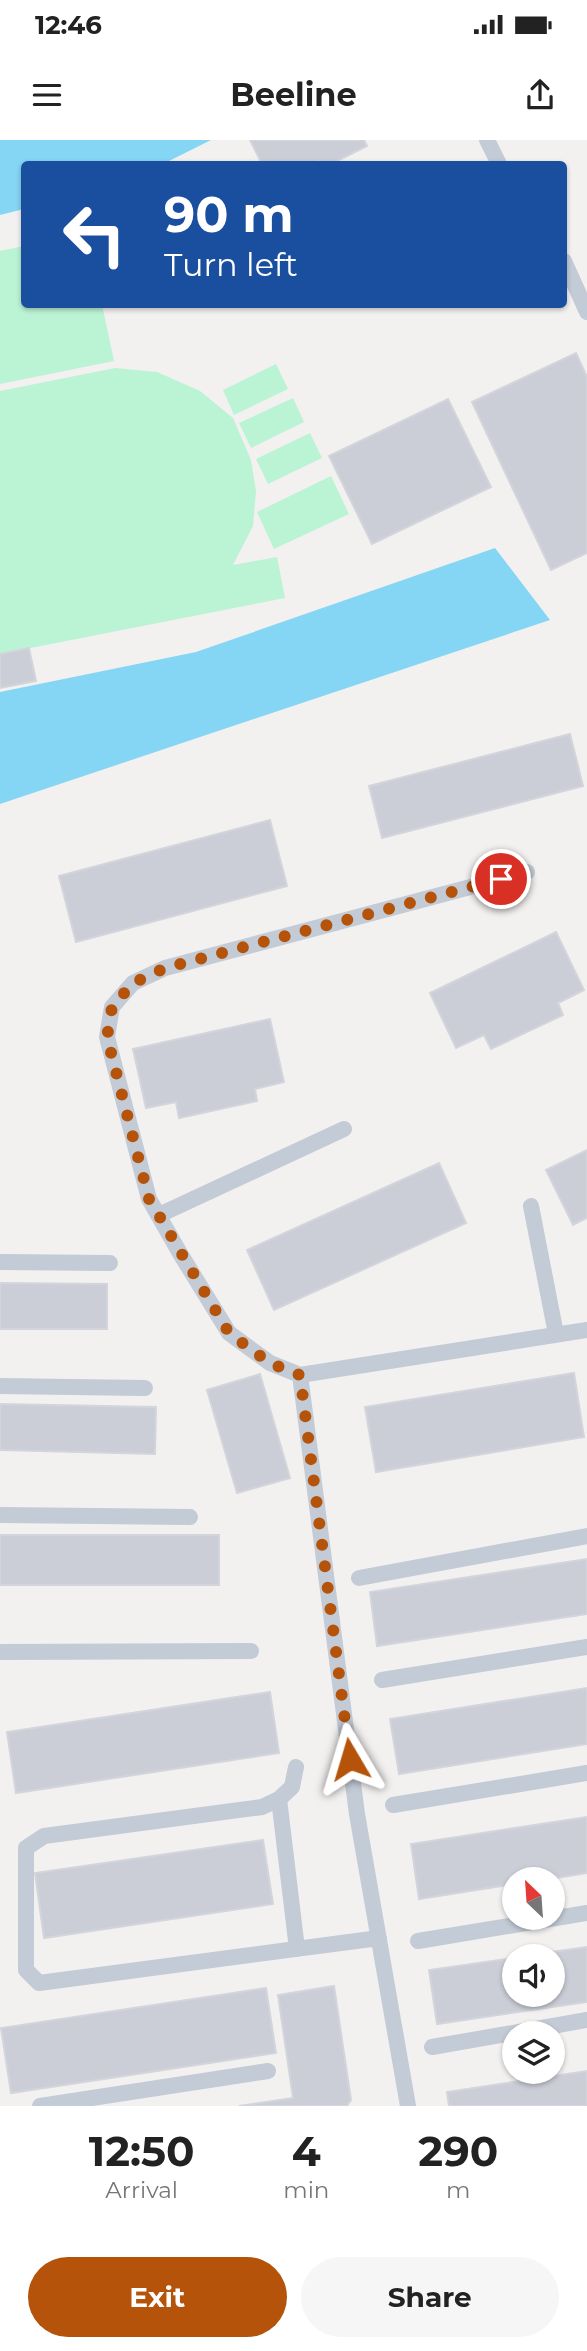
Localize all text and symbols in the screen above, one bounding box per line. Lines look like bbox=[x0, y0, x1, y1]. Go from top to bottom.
text: 12:46 bbox=[35, 9, 102, 41]
text: Beeline bbox=[230, 75, 357, 114]
icon: menu bbox=[28, 76, 66, 114]
icon: share bbox=[521, 76, 559, 114]
text: 90 m bbox=[164, 185, 294, 244]
icon: left bbox=[49, 189, 140, 280]
text: Turn left bbox=[164, 245, 298, 284]
pin bbox=[471, 849, 531, 909]
icon: arrive bbox=[482, 860, 520, 898]
position arrow bbox=[313, 1722, 387, 1796]
north arrow bbox=[502, 1867, 565, 1930]
map controls bbox=[502, 1867, 565, 2084]
button: sound bbox=[502, 1944, 565, 2007]
button: layers bbox=[502, 2021, 565, 2084]
text: 12:50 bbox=[89, 2125, 195, 2177]
text: 4 bbox=[292, 2125, 321, 2177]
text: 290 bbox=[418, 2125, 498, 2177]
text: Arrival bbox=[105, 2176, 178, 2204]
text: min bbox=[283, 2176, 329, 2204]
text: m bbox=[446, 2176, 470, 2204]
button: Exit bbox=[28, 2257, 287, 2337]
button: Share bbox=[301, 2257, 559, 2337]

